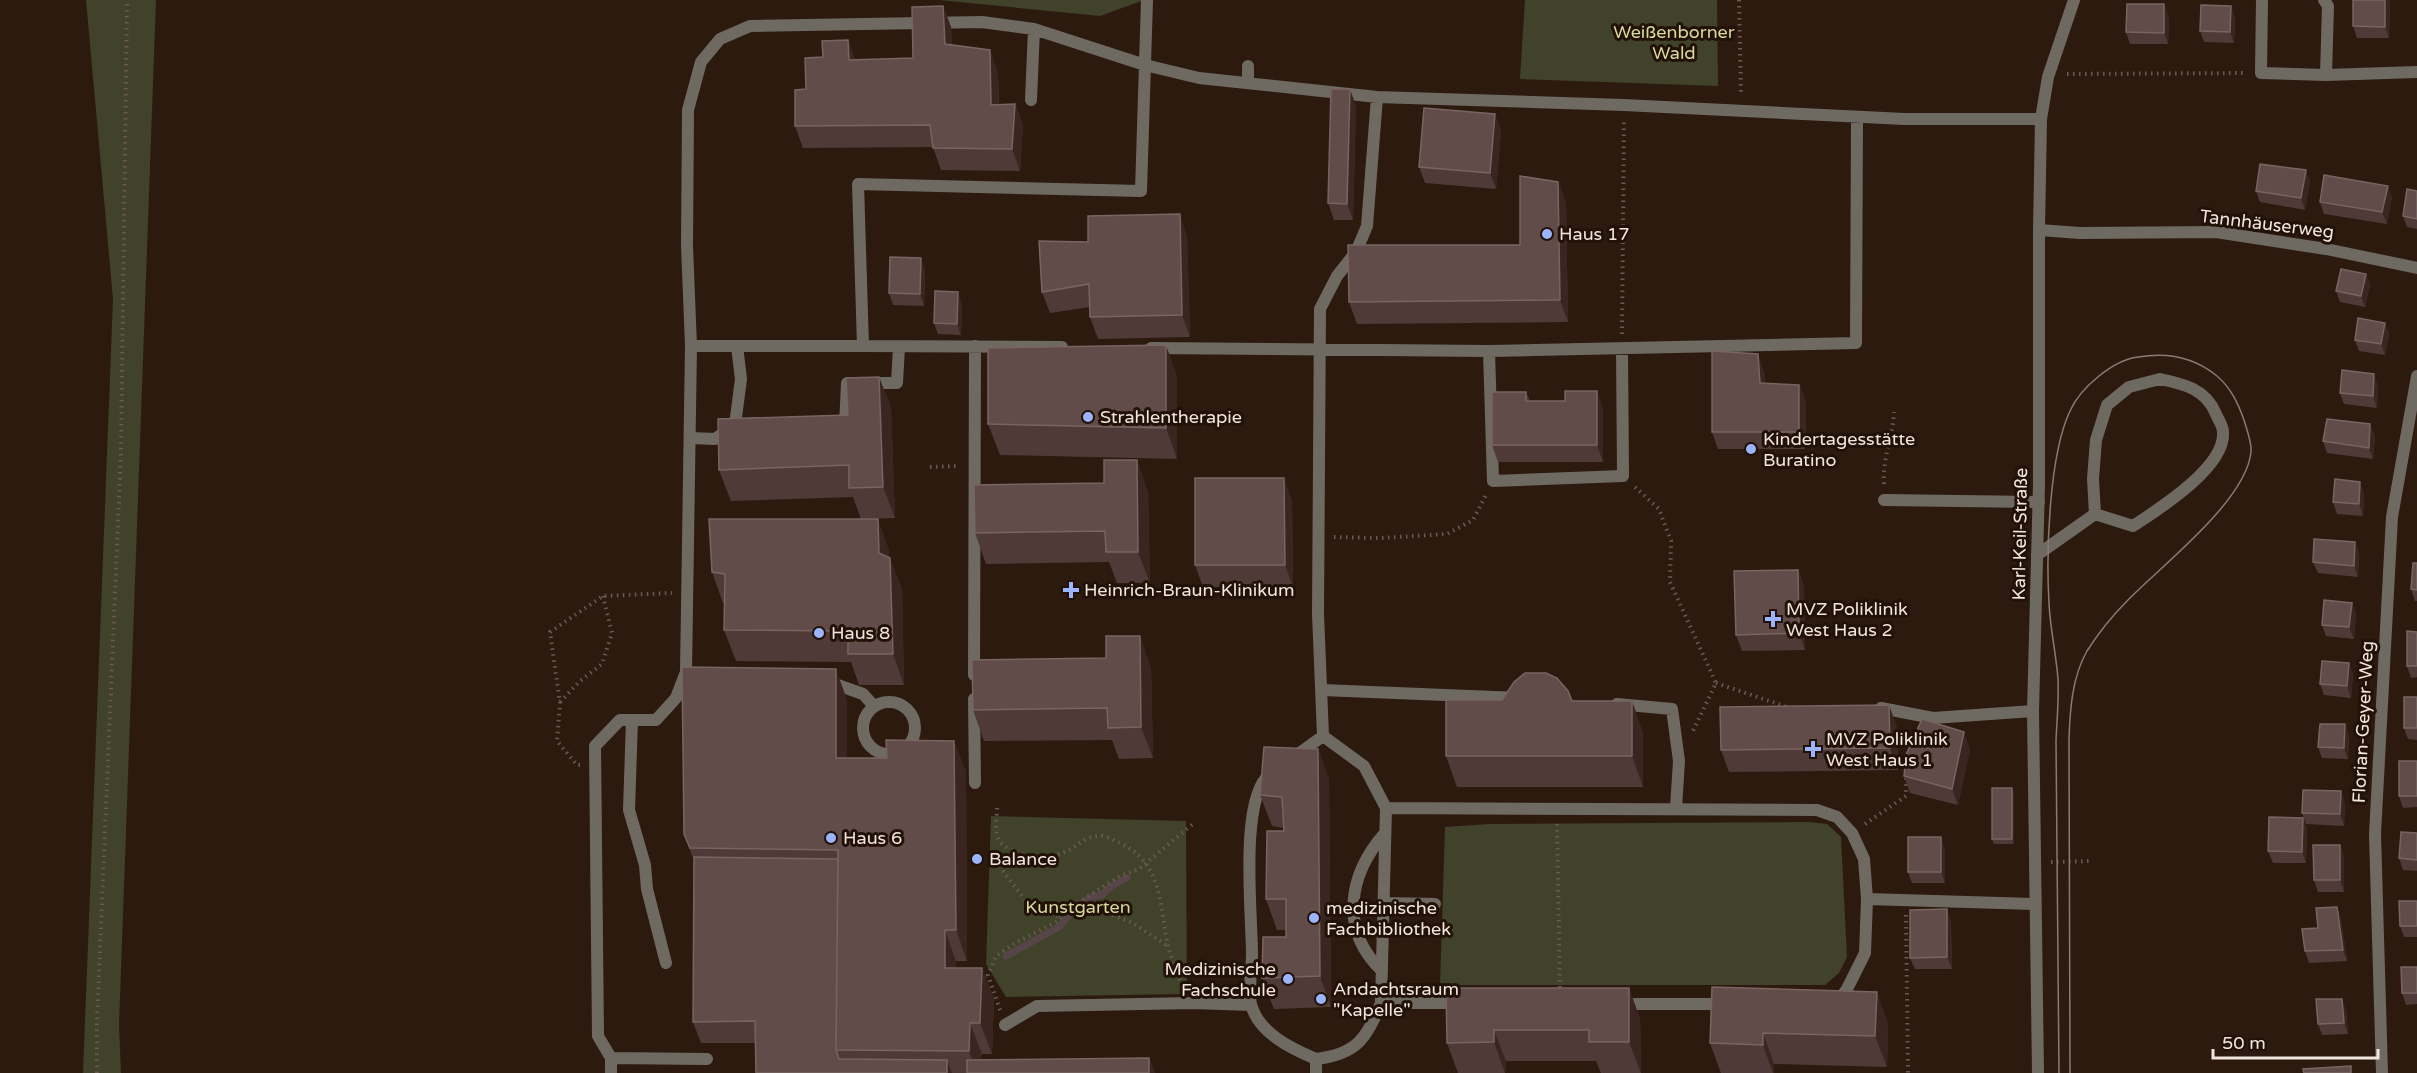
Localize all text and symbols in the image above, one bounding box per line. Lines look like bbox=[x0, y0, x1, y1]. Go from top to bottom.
park label: Weißenborner Wald bbox=[1613, 21, 1735, 64]
street label: Tannhäuserweg bbox=[2199, 205, 2335, 243]
place label: Haus 17 bbox=[1559, 223, 1630, 245]
marker: Haus 17 bbox=[1540, 227, 1554, 241]
place label: Strahlentherapie bbox=[1100, 406, 1242, 428]
marker: Strahlentherapie bbox=[1081, 410, 1095, 424]
place label: Kindertagesstätte Buratino bbox=[1763, 428, 1915, 471]
marker: Kindertagesstätte Buratino bbox=[1744, 442, 1758, 456]
street label: Karl-Keil-Straße bbox=[2008, 467, 2032, 601]
place label: Heinrich-Braun-Klinikum bbox=[1084, 579, 1295, 601]
marker: Heinrich-Braun-Klinikum bbox=[1062, 581, 1080, 599]
place label: MVZ Poliklinik West Haus 2 bbox=[1786, 598, 1908, 641]
marker: MVZ Poliklinik West Haus 2 bbox=[1764, 610, 1782, 628]
place label: Haus 8 bbox=[831, 622, 890, 644]
marker: Haus 8 bbox=[812, 626, 826, 640]
street label: Florian-Geyer-Weg bbox=[2348, 640, 2378, 804]
place label: MVZ Poliklinik West Haus 1 bbox=[1826, 728, 1948, 771]
marker: MVZ Poliklinik West Haus 1 bbox=[1804, 740, 1822, 758]
place label: Haus 6 bbox=[843, 827, 902, 849]
marker: Haus 6 bbox=[824, 831, 838, 845]
place label: Balance bbox=[989, 848, 1057, 870]
marker: Balance bbox=[970, 852, 984, 866]
park label: Kunstgarten bbox=[1025, 896, 1131, 918]
place label: medizinische Fachbibliothek bbox=[1326, 897, 1451, 940]
marker: medizinische Fachbibliothek bbox=[1307, 911, 1321, 925]
place label: Medizinische Fachschule bbox=[1165, 958, 1276, 1001]
marker: Medizinische Fachschule bbox=[1281, 972, 1295, 986]
place label: Andachtsraum "Kapelle" bbox=[1333, 978, 1459, 1021]
marker: Andachtsraum "Kapelle" bbox=[1314, 992, 1328, 1006]
scale bar bbox=[2213, 1022, 2378, 1060]
text: 50 m bbox=[2222, 1032, 2266, 1054]

